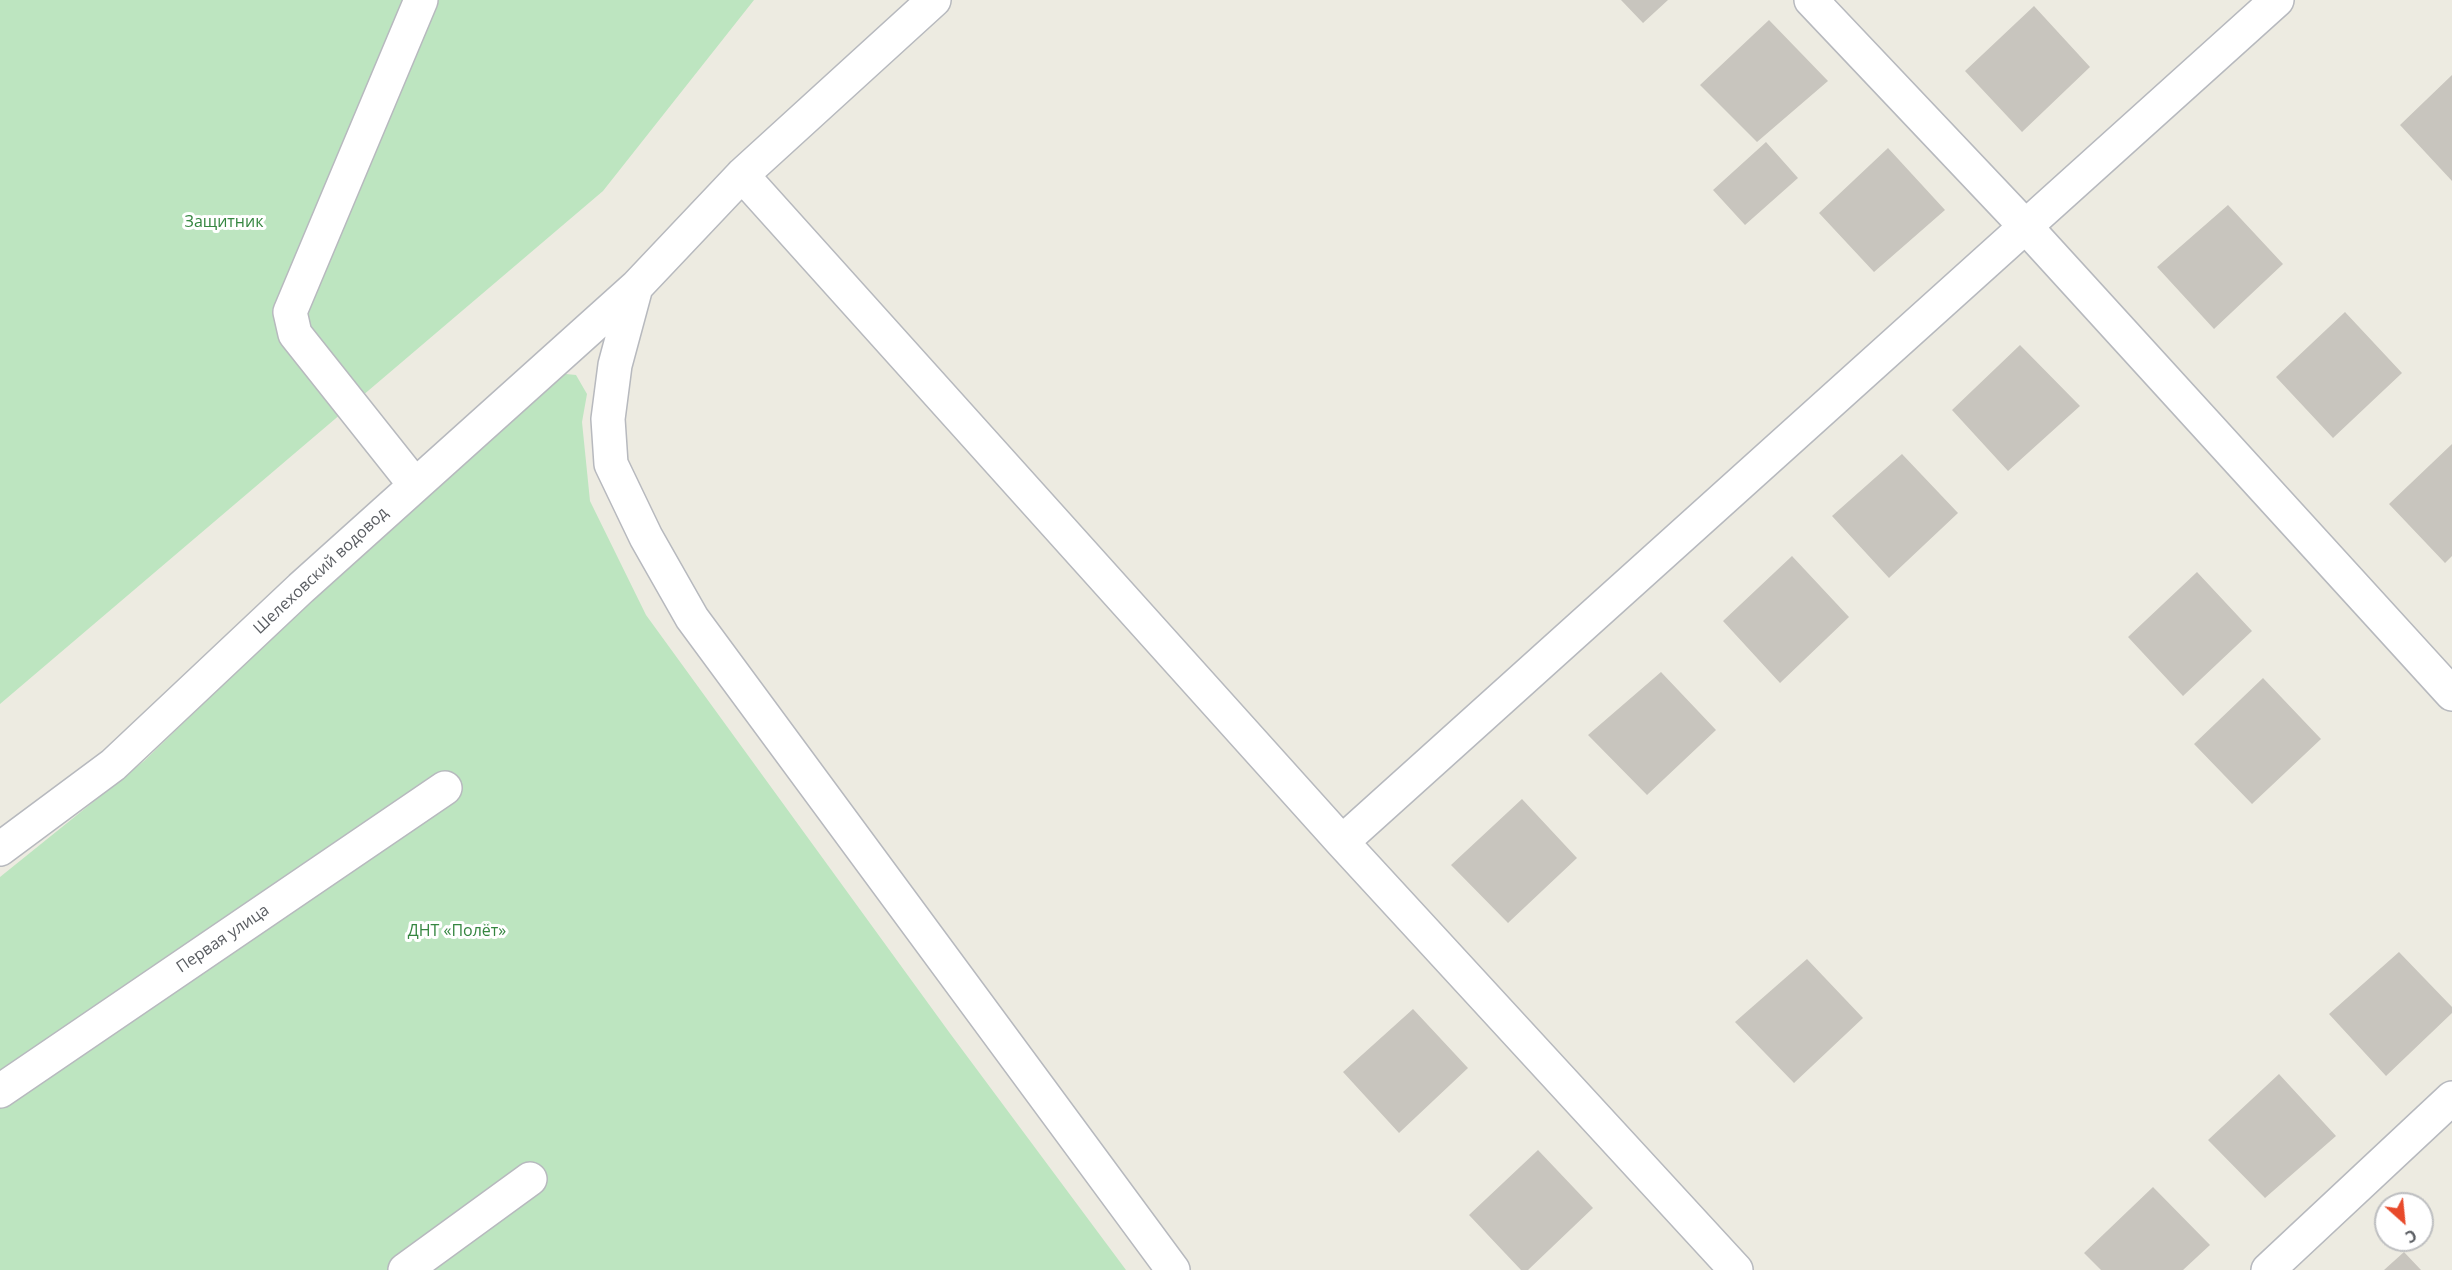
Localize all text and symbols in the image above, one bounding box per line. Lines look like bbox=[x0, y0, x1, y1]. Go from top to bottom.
park label: Защитник bbox=[185, 212, 263, 232]
street label: Шелеховский водовод bbox=[250, 504, 392, 638]
street label: Первая улица bbox=[173, 901, 273, 977]
park label: ДНТ «Полёт» bbox=[408, 921, 506, 941]
north arrow bbox=[2374, 1192, 2434, 1252]
text: С bbox=[2402, 1224, 2421, 1248]

